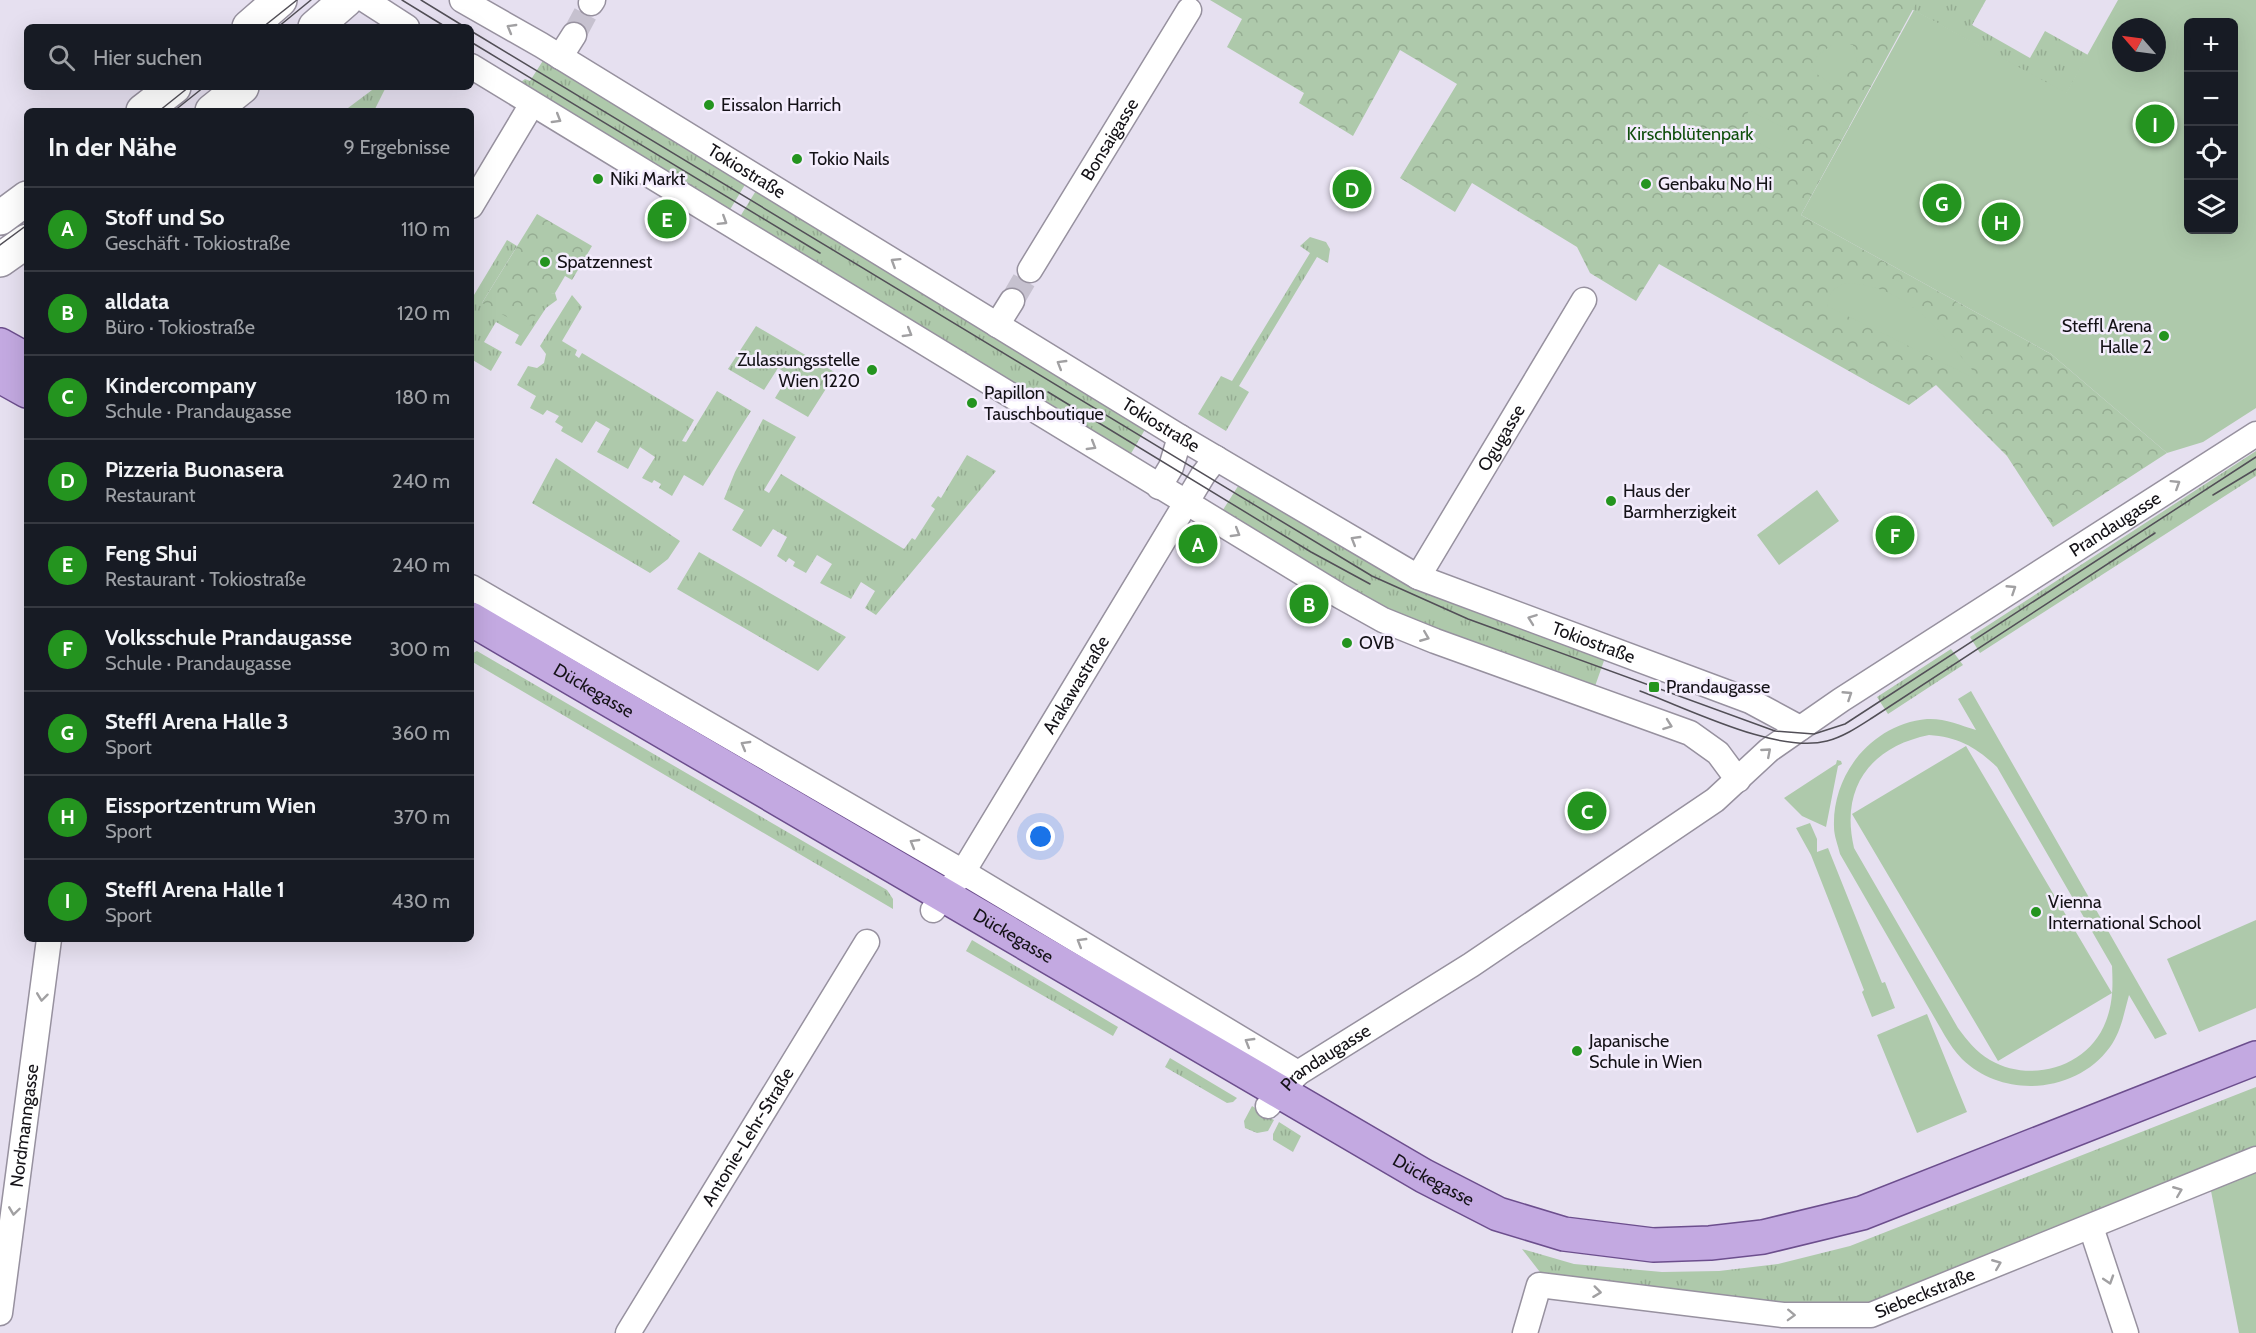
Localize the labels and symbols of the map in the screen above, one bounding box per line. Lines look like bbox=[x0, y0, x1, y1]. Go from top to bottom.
north arrow bbox=[2112, 18, 2166, 72]
one-way arrow bbox=[507, 24, 517, 35]
place label: Eissalon Harrich bbox=[721, 94, 841, 116]
street label: Bonsaigasse bbox=[1076, 94, 1143, 185]
marker: Eissalon Harrich bbox=[702, 98, 716, 112]
pin: I bbox=[2136, 102, 2174, 146]
one-way arrow bbox=[551, 111, 561, 123]
park label: Kirschblütenpark bbox=[1627, 123, 1754, 145]
street label: Tokiostraße bbox=[704, 139, 789, 203]
place label: Tokio Nails bbox=[809, 148, 890, 170]
marker: Tokio Nails bbox=[790, 152, 804, 166]
pin: D bbox=[1332, 166, 1372, 212]
place label: Niki Markt bbox=[610, 168, 685, 190]
marker: Niki Markt bbox=[591, 172, 605, 186]
place label: Genbaku No Hi bbox=[1658, 173, 1772, 195]
marker: Genbaku No Hi bbox=[1639, 177, 1653, 191]
pin: G bbox=[1922, 180, 1962, 226]
pin: E bbox=[648, 196, 686, 242]
pin: H bbox=[1982, 200, 2020, 244]
one-way arrow bbox=[717, 213, 727, 225]
place label: Spatzennest bbox=[557, 251, 652, 273]
marker: Spatzennest bbox=[538, 255, 552, 269]
one-way arrow bbox=[891, 258, 901, 270]
place label: Steffl Arena Halle 2 bbox=[2062, 315, 2152, 358]
one-way arrow bbox=[902, 325, 912, 337]
marker: Steffl Arena Halle 2 bbox=[2157, 329, 2171, 343]
place label: Zulassungsstelle Wien 1220 bbox=[737, 349, 860, 392]
one-way arrow bbox=[1057, 360, 1067, 372]
marker: Zulassungsstelle Wien 1220 bbox=[865, 363, 879, 377]
place label: Papillon Tauschboutique bbox=[984, 382, 1104, 425]
street label: Tokiostraße bbox=[1118, 393, 1204, 457]
marker: Papillon Tauschboutique bbox=[965, 396, 979, 410]
street label: Ogugasse bbox=[1473, 401, 1530, 475]
one-way arrow bbox=[1086, 438, 1096, 450]
place label: Haus der Barmherzigkeit bbox=[1623, 480, 1737, 523]
one-way arrow bbox=[2170, 480, 2180, 492]
street label: Prandaugasse bbox=[2065, 487, 2165, 562]
marker: Haus der Barmherzigkeit bbox=[1604, 494, 1618, 508]
pin: F bbox=[1876, 512, 1914, 558]
pin: A bbox=[1178, 522, 1218, 566]
one-way arrow bbox=[1230, 526, 1240, 538]
one-way arrow bbox=[1351, 535, 1361, 547]
pin: B bbox=[1290, 582, 1328, 626]
one-way arrow bbox=[2006, 585, 2016, 597]
one-way arrow bbox=[1527, 614, 1538, 627]
street label: Tokiostraße bbox=[1549, 617, 1638, 668]
one-way arrow bbox=[1419, 630, 1430, 642]
street label: Arakawastraße bbox=[1038, 632, 1114, 738]
place label: OVB bbox=[1359, 632, 1395, 654]
marker: OVB bbox=[1340, 636, 1354, 650]
street label: Dückegasse bbox=[550, 659, 638, 723]
place label: Prandaugasse bbox=[1666, 676, 1770, 698]
marker: Prandaugasse bbox=[1647, 680, 1661, 694]
one-way arrow bbox=[1842, 691, 1852, 703]
one-way arrow bbox=[1662, 718, 1673, 730]
one-way arrow bbox=[741, 741, 751, 752]
one-way arrow bbox=[1760, 748, 1771, 759]
pin: C bbox=[1568, 788, 1606, 834]
your location bbox=[1026, 822, 1055, 851]
one-way arrow bbox=[909, 838, 920, 850]
place label: Vienna International School bbox=[2048, 891, 2202, 934]
street label: Dückegasse bbox=[969, 904, 1057, 968]
marker: Vienna International School bbox=[2029, 905, 2043, 919]
one-way arrow bbox=[1077, 938, 1087, 950]
one-way arrow bbox=[36, 993, 49, 1002]
street label: Prandaugasse bbox=[1276, 1019, 1375, 1096]
place label: Japanische Schule in Wien bbox=[1588, 1030, 1702, 1073]
one-way arrow bbox=[1245, 1038, 1255, 1050]
marker: Japanische Schule in Wien bbox=[1570, 1044, 1584, 1058]
street label: Nordmanngasse bbox=[6, 1063, 44, 1189]
street label: Antonie-Lehr-Straße bbox=[697, 1064, 799, 1210]
street label: Dückegasse bbox=[1389, 1149, 1478, 1211]
one-way arrow bbox=[2171, 1186, 2182, 1198]
one-way arrow bbox=[8, 1207, 20, 1216]
one-way arrow bbox=[1991, 1259, 2002, 1271]
street label: Siebeckstraße bbox=[1872, 1263, 1978, 1323]
one-way arrow bbox=[2101, 1274, 2114, 1285]
one-way arrow bbox=[1592, 1286, 1602, 1298]
one-way arrow bbox=[1786, 1309, 1795, 1322]

